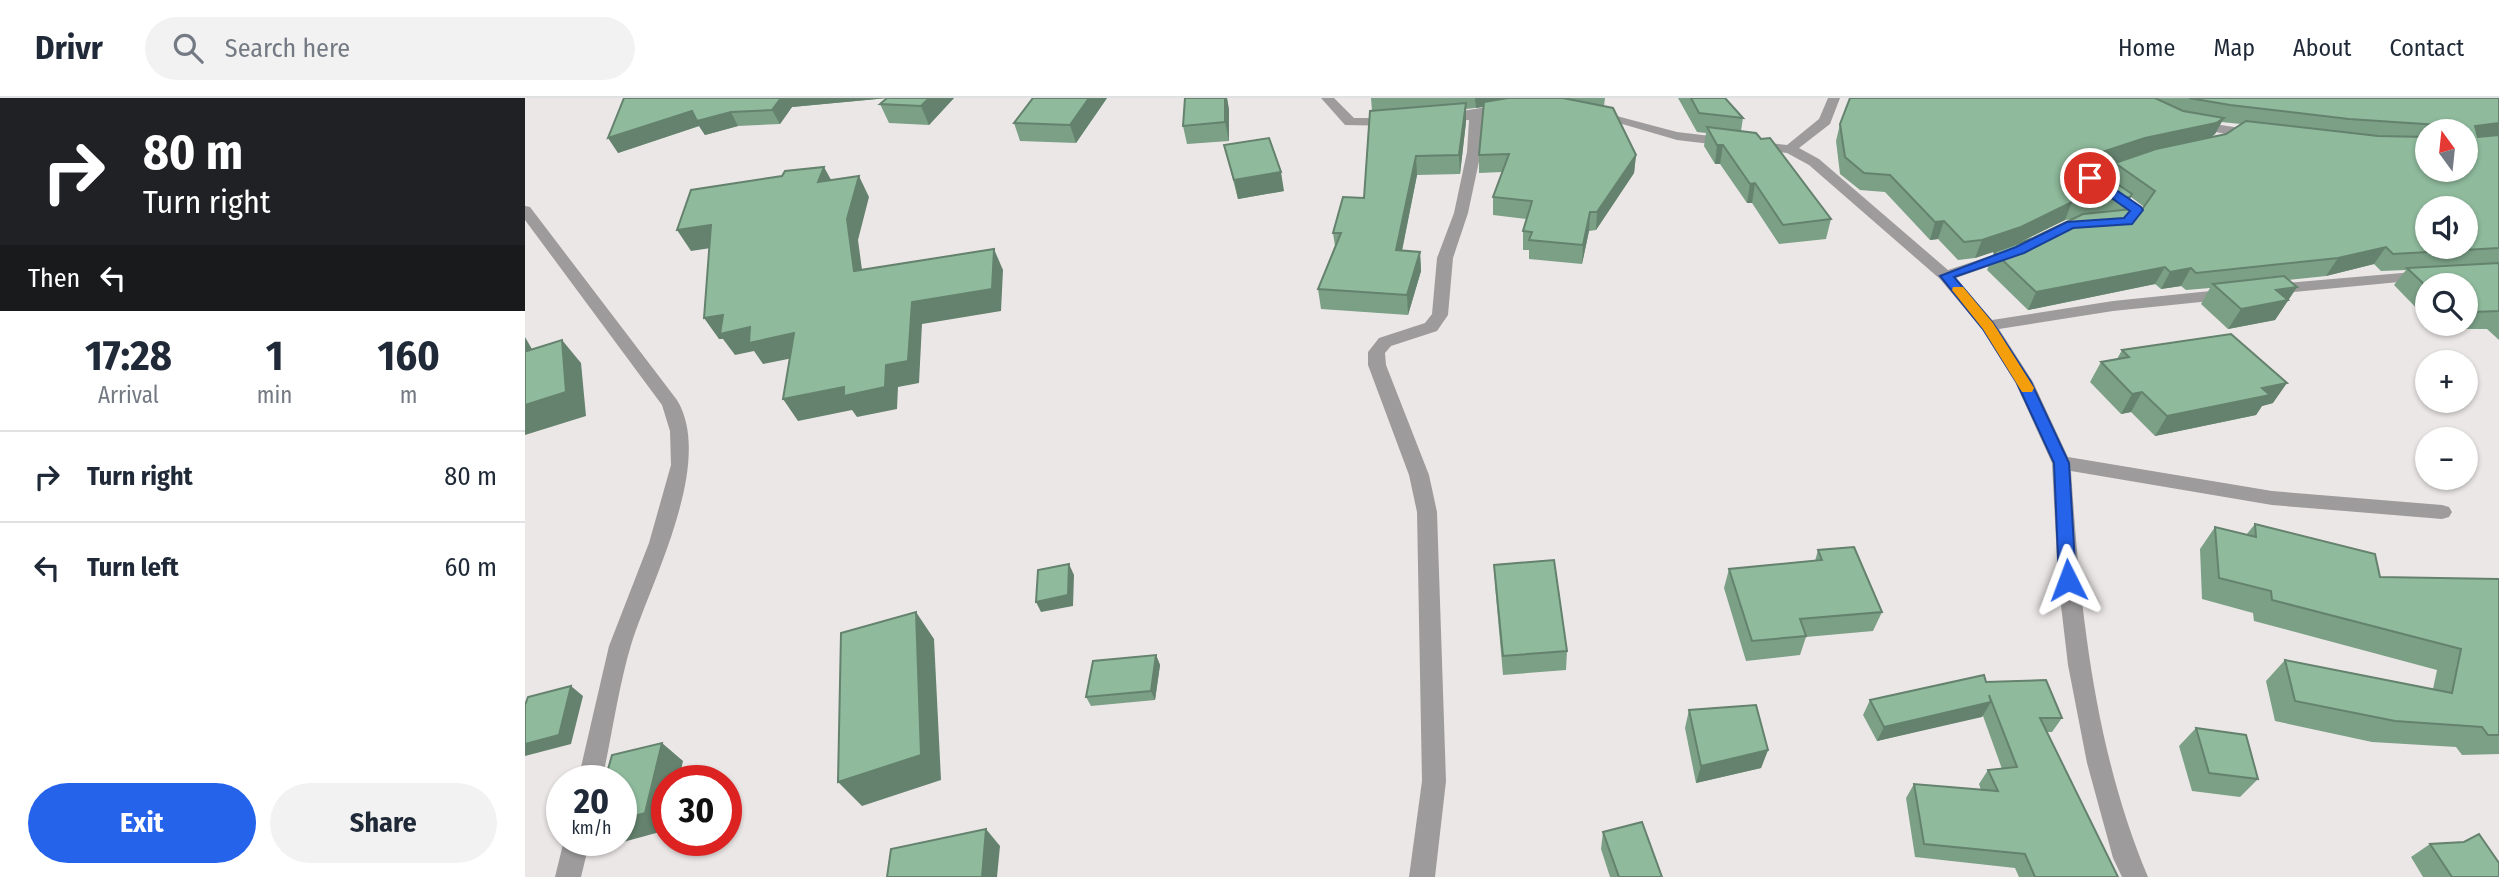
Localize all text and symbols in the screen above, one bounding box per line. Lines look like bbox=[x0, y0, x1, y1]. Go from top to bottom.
search box bbox=[145, 17, 635, 80]
text: Drivr bbox=[35, 28, 103, 68]
icon: search bbox=[169, 29, 207, 67]
text: Search here bbox=[225, 33, 350, 64]
text: Home bbox=[2118, 34, 2175, 62]
text: Map bbox=[2213, 34, 2255, 62]
text: About bbox=[2293, 34, 2351, 62]
text: Contact bbox=[2389, 34, 2464, 62]
north arrow bbox=[2415, 119, 2478, 182]
map controls bbox=[2415, 119, 2478, 490]
text: 80 m bbox=[143, 123, 243, 182]
icon: right bbox=[28, 126, 119, 217]
pin bbox=[2060, 148, 2120, 208]
icon: arrive bbox=[2071, 159, 2109, 197]
text: Turn right bbox=[143, 183, 270, 221]
button: sound bbox=[2415, 196, 2478, 259]
icon: left bbox=[94, 259, 132, 297]
text: Then bbox=[28, 263, 80, 294]
button: search bbox=[2415, 273, 2478, 336]
text: 17:28 bbox=[85, 331, 172, 381]
text: 1 bbox=[266, 331, 284, 381]
text: 160 bbox=[377, 331, 440, 381]
button: + bbox=[2415, 350, 2478, 413]
text: Arrival bbox=[98, 381, 159, 409]
text: min bbox=[257, 381, 292, 409]
text: m bbox=[400, 381, 418, 409]
button: − bbox=[2415, 427, 2478, 490]
icon: right bbox=[28, 458, 66, 496]
text: Turn right bbox=[87, 461, 193, 492]
text: 80 m bbox=[444, 461, 497, 492]
position arrow bbox=[2031, 543, 2105, 617]
icon: left bbox=[28, 549, 66, 587]
text: Turn left bbox=[87, 552, 179, 583]
text: 60 m bbox=[444, 552, 497, 583]
speed limit sign: 30 bbox=[651, 765, 742, 856]
text: 20 bbox=[574, 780, 609, 822]
button: Exit bbox=[28, 783, 256, 863]
button: Share bbox=[270, 783, 497, 863]
text: km/h bbox=[571, 817, 612, 839]

